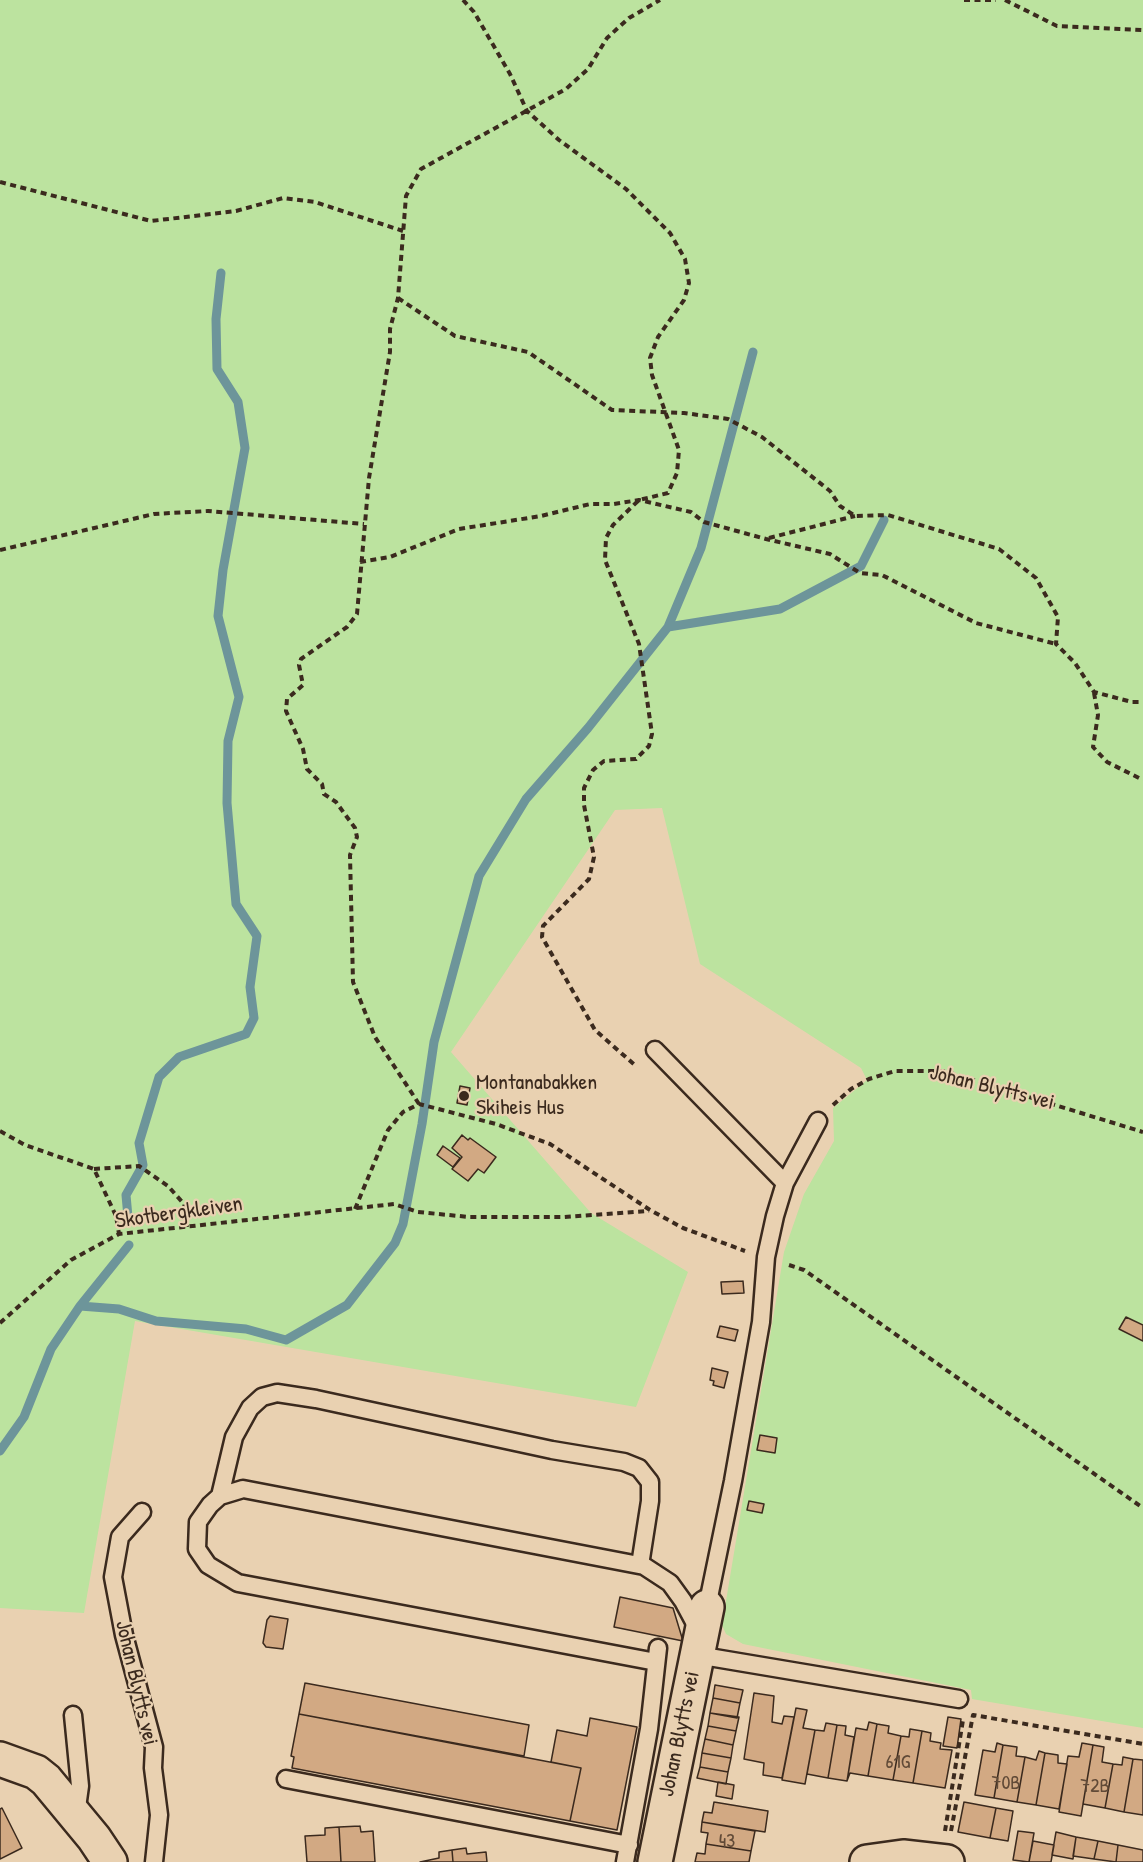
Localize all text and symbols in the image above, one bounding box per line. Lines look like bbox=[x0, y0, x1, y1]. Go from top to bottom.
street label: Johan Blytts vei bbox=[927, 1060, 1057, 1116]
place label: Montanabakken Skiheis Hus bbox=[476, 1070, 597, 1122]
marker: Montanabakken Skiheis Hus bbox=[457, 1089, 471, 1103]
street label: Skotbergkleiven bbox=[114, 1191, 244, 1235]
street label: Johan Blytts vei bbox=[109, 1618, 163, 1748]
street label: Johan Blytts vei bbox=[654, 1669, 706, 1799]
house number: 61G bbox=[886, 1751, 910, 1775]
house number: 70B bbox=[992, 1772, 1020, 1796]
house number: 72B bbox=[1080, 1775, 1110, 1799]
house number: 43 bbox=[719, 1830, 735, 1854]

